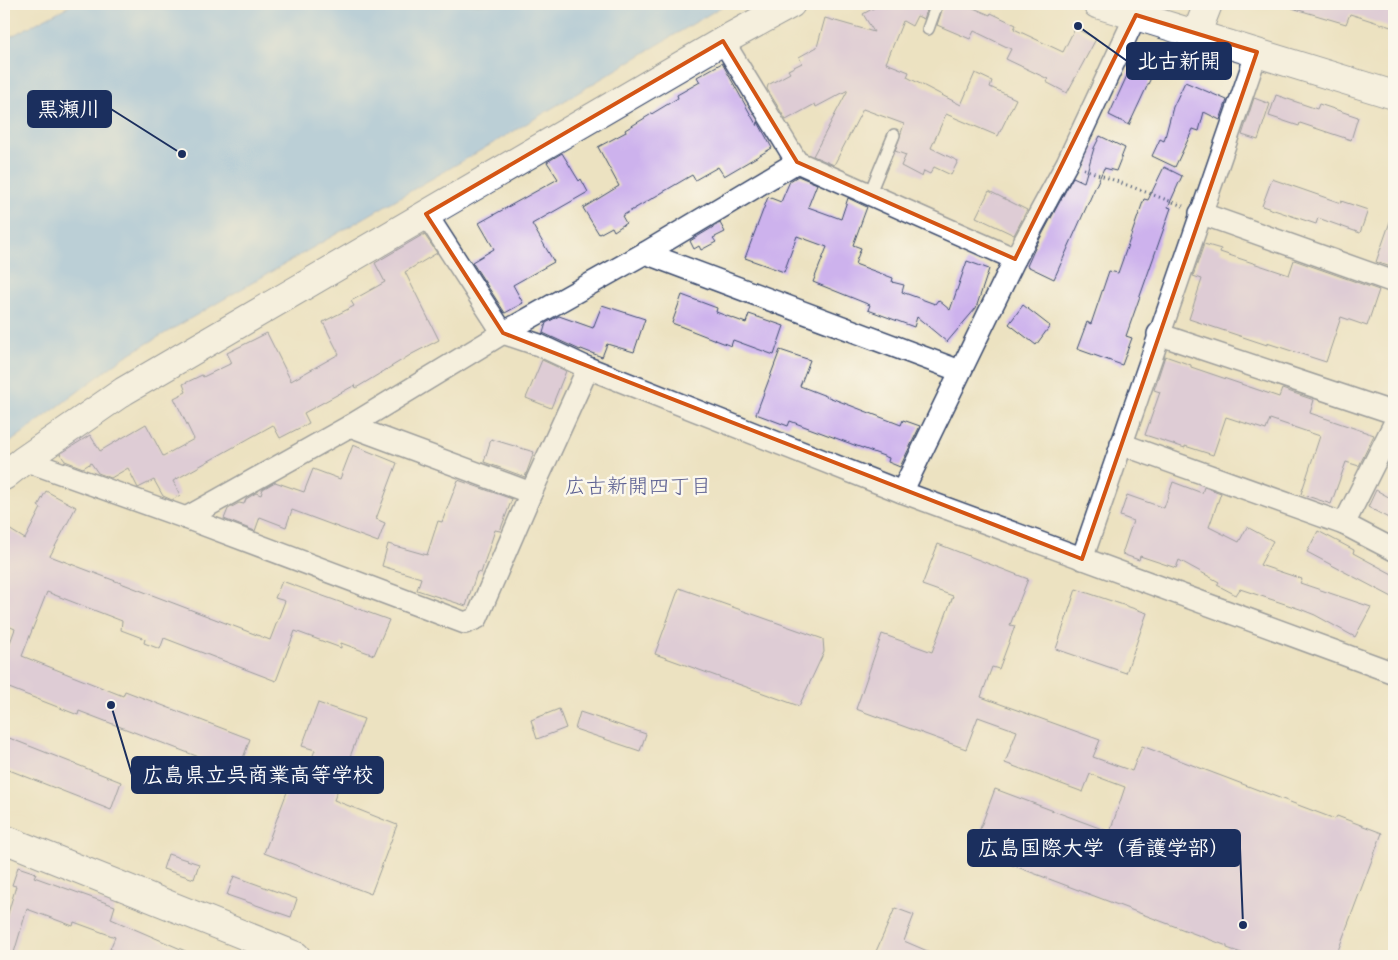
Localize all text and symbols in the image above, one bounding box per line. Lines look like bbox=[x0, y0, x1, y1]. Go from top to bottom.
callout: 北古新開 bbox=[1127, 43, 1231, 79]
text: 北古新開 bbox=[1137, 48, 1221, 78]
callout: 黒瀬川 bbox=[28, 91, 111, 127]
text: 黒瀬川 bbox=[38, 96, 101, 126]
district label: 広古新開四丁目 bbox=[565, 473, 712, 503]
callout: 広島県立呉商業高等学校 bbox=[132, 757, 383, 793]
text: 広島県立呉商業高等学校 bbox=[143, 762, 374, 792]
callout: 広島国際大学（看護学部） bbox=[968, 830, 1240, 866]
text: 広島国際大学（看護学部） bbox=[978, 835, 1230, 865]

